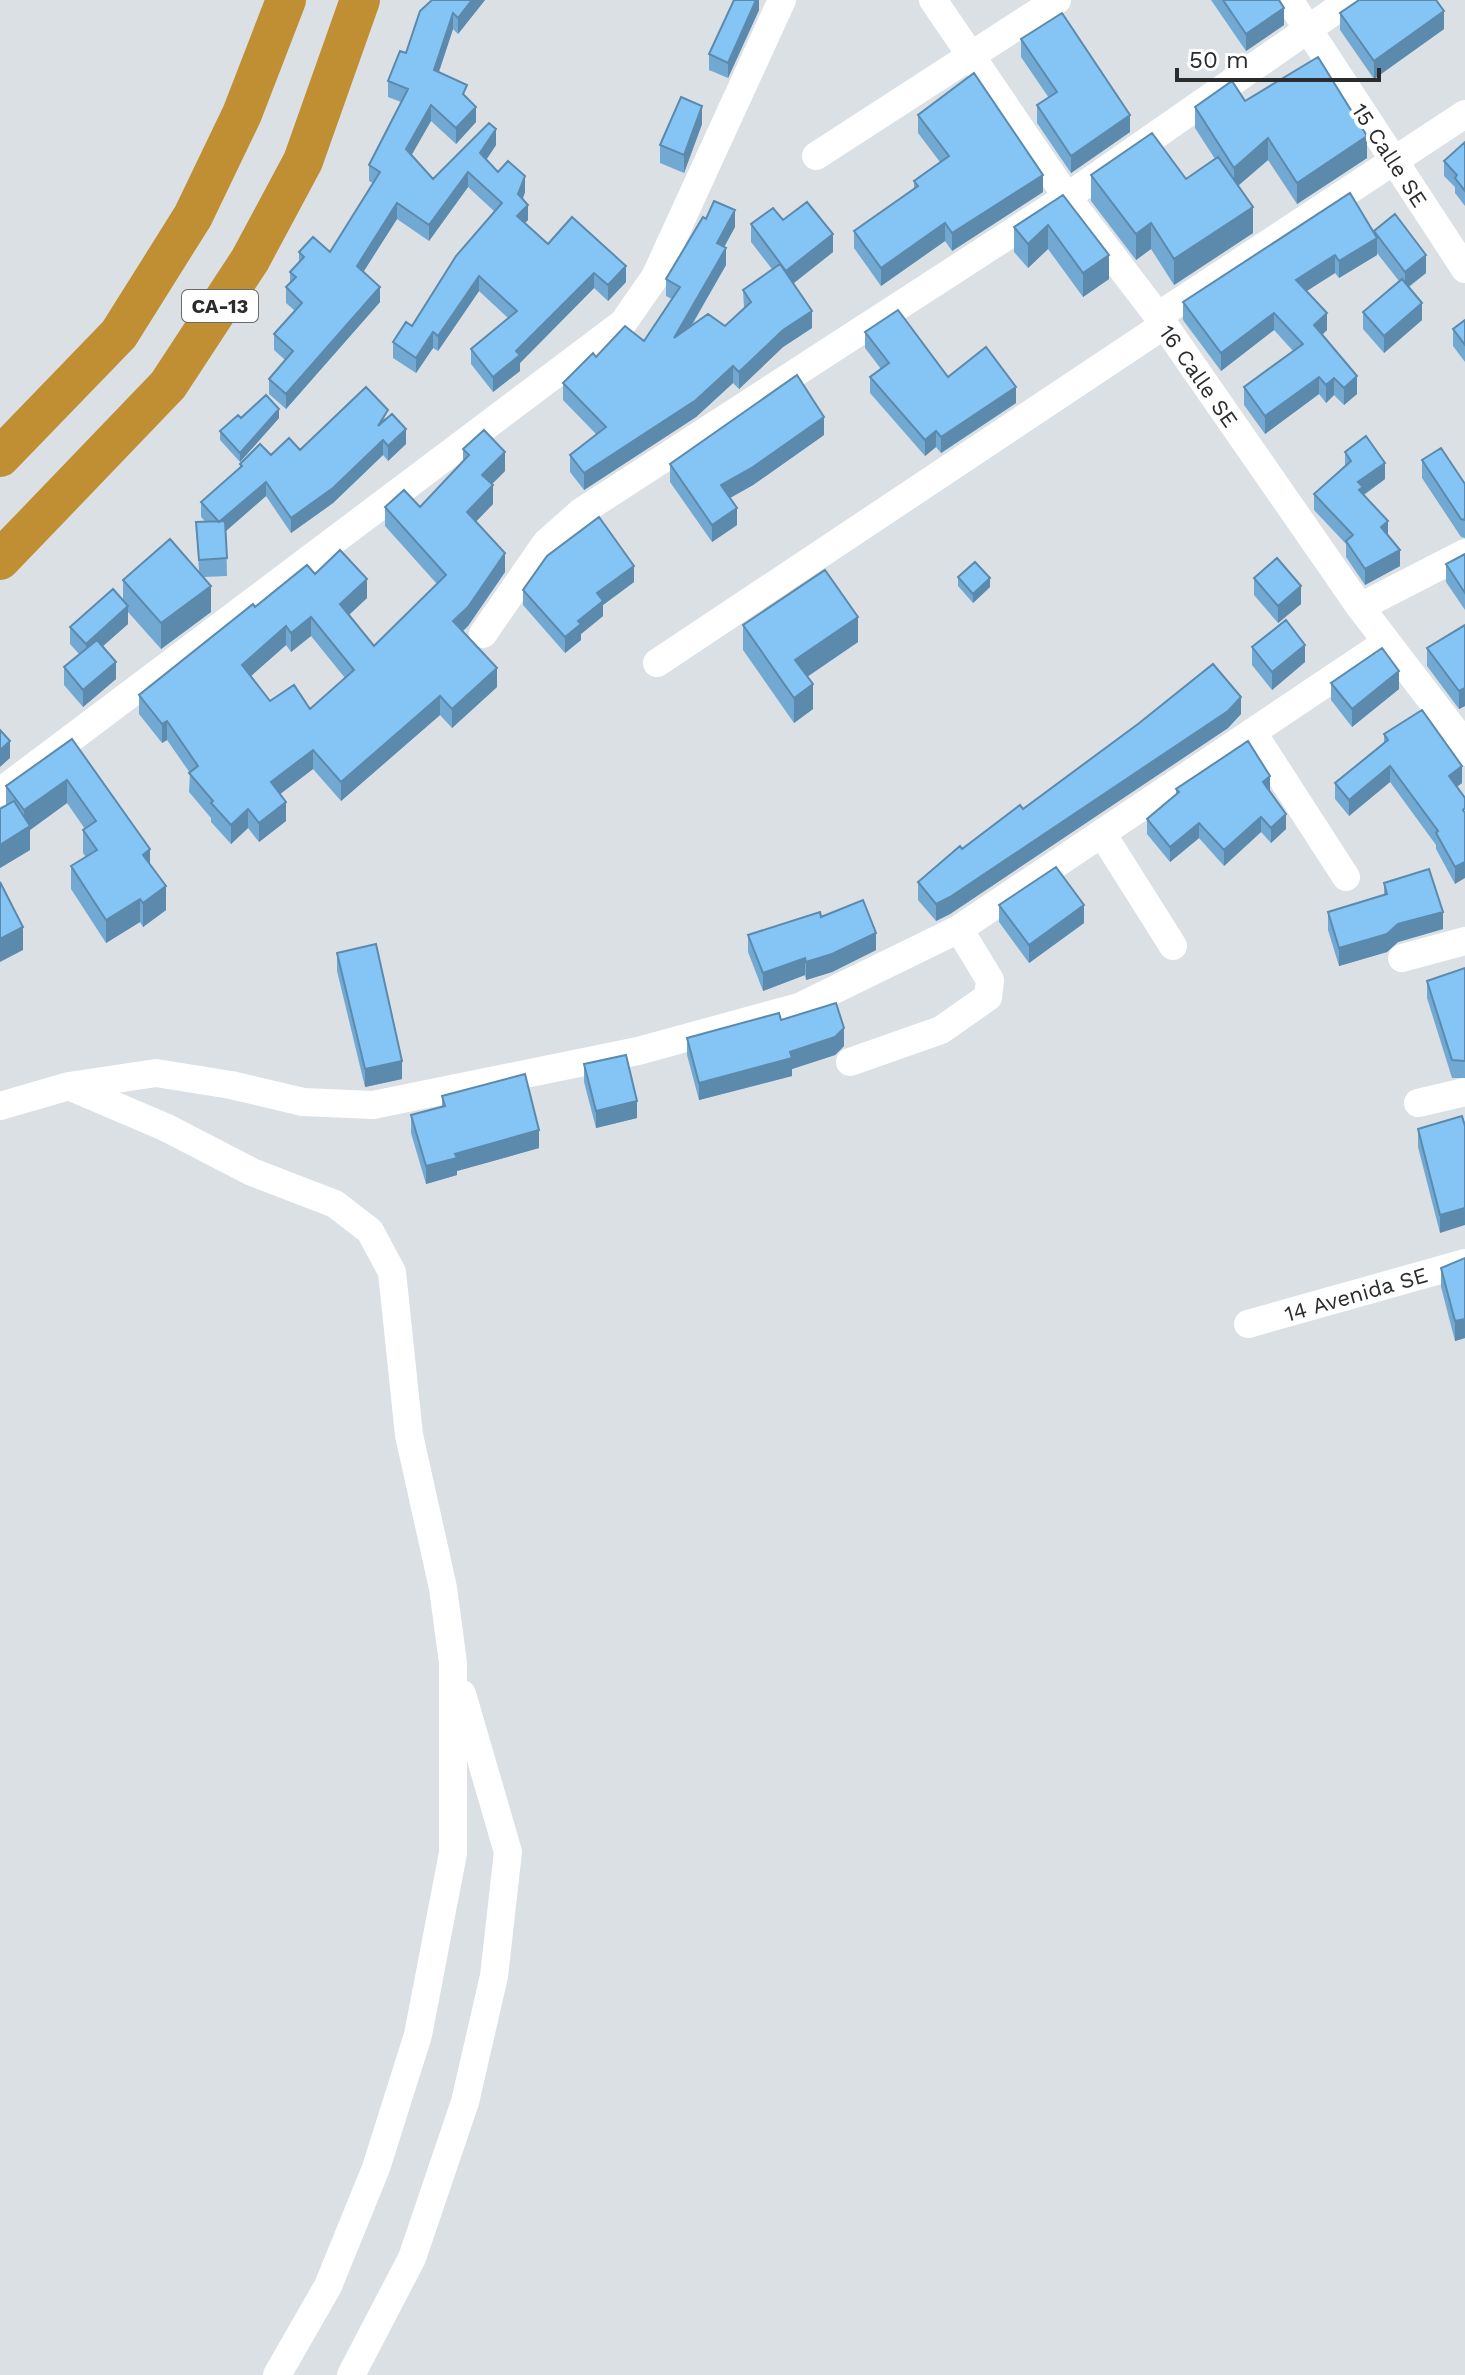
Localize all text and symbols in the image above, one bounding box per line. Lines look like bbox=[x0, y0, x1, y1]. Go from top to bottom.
scale bar bbox=[1177, 32, 1379, 82]
text: 50 m bbox=[1189, 46, 1249, 74]
street label: 15 Calle SE bbox=[1347, 99, 1432, 212]
road number: CA-13 bbox=[182, 290, 258, 322]
street label: 16 Calle SE bbox=[1154, 320, 1243, 432]
street label: 14 Avenida SE bbox=[1282, 1262, 1430, 1327]

